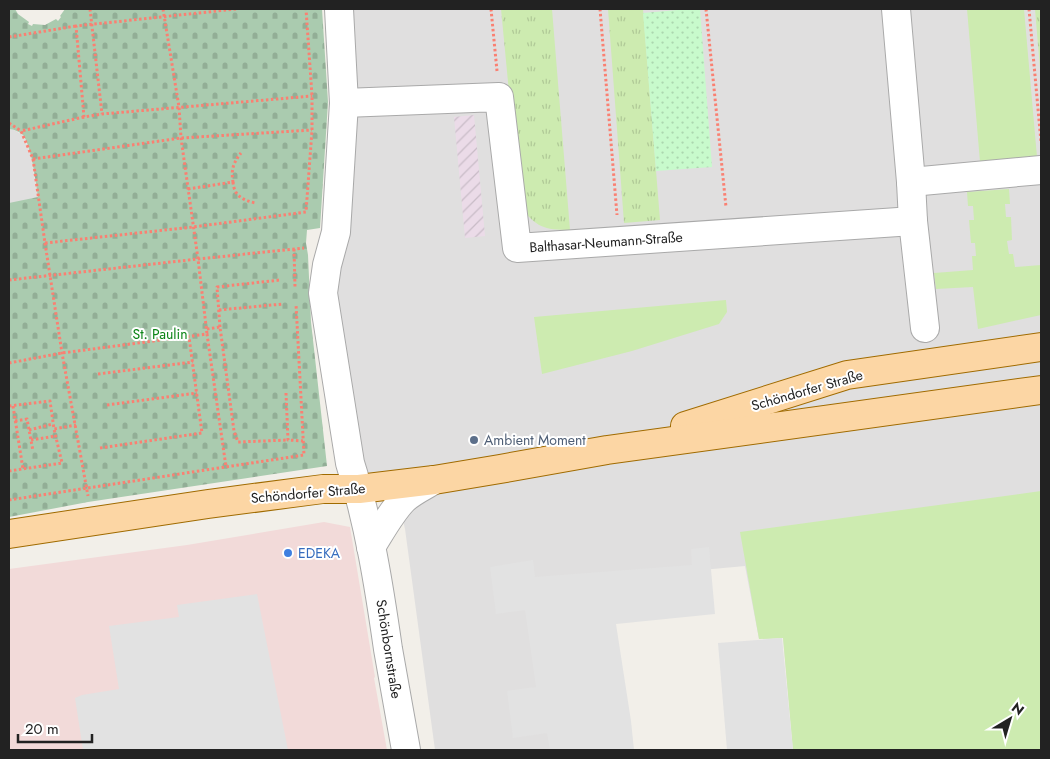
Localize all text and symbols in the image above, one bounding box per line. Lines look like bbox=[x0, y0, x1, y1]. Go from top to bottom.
street label: Balthasar-Neumann-Straße bbox=[529, 227, 683, 257]
park label: St. Paulin bbox=[133, 324, 187, 344]
street label: Schöndorfer Straße bbox=[749, 365, 865, 415]
place label: Ambient Moment bbox=[484, 430, 586, 450]
marker: Ambient Moment bbox=[468, 434, 480, 446]
street label: Schöndorfer Straße bbox=[250, 478, 366, 508]
place label: EDEKA bbox=[298, 543, 341, 563]
marker: EDEKA bbox=[282, 547, 294, 559]
street label: Schönbornstraße bbox=[371, 598, 407, 700]
north arrow bbox=[985, 694, 1035, 744]
text: N bbox=[1007, 697, 1029, 720]
scale bar bbox=[18, 712, 91, 744]
text: 20 m bbox=[25, 718, 59, 740]

